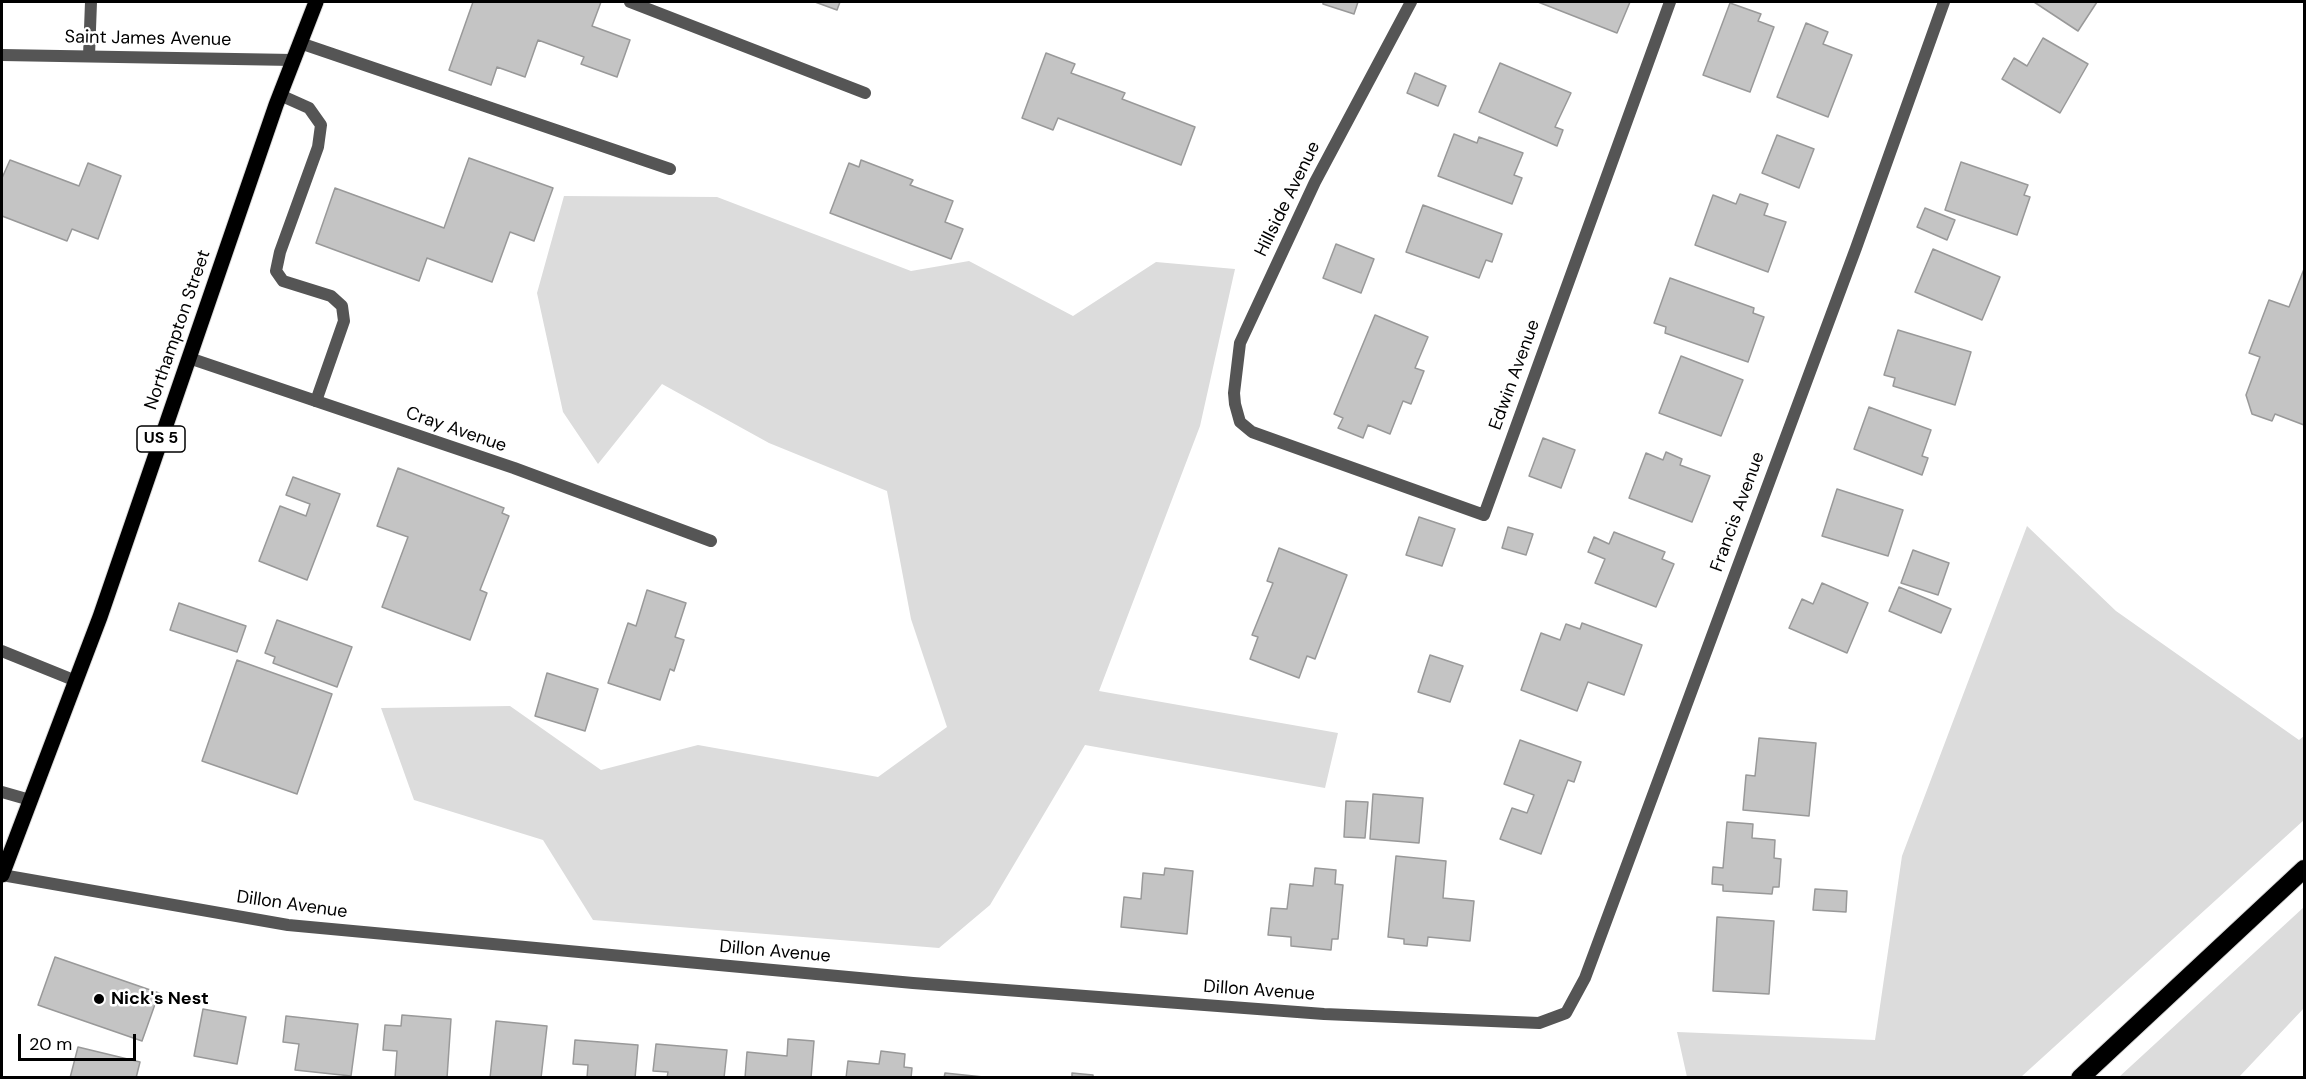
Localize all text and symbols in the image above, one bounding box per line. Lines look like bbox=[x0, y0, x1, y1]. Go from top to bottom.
street label: Saint James Avenue bbox=[64, 27, 232, 51]
street label: Hillside Avenue bbox=[1251, 138, 1325, 260]
street label: Northampton Street bbox=[141, 247, 215, 413]
street label: Edwin Avenue bbox=[1485, 317, 1545, 433]
street label: Cray Avenue bbox=[403, 403, 509, 457]
road number: US 5 bbox=[137, 426, 185, 452]
street label: Francis Avenue bbox=[1706, 449, 1770, 575]
street label: Dillon Avenue bbox=[235, 887, 349, 923]
street label: Dillon Avenue bbox=[718, 936, 832, 968]
street label: Dillon Avenue bbox=[1203, 976, 1315, 1006]
place label: Nick's Nest bbox=[111, 988, 209, 1010]
marker: Nick's Nest bbox=[92, 992, 106, 1006]
scale bar bbox=[21, 1022, 140, 1060]
text: 20 m bbox=[29, 1032, 72, 1056]

